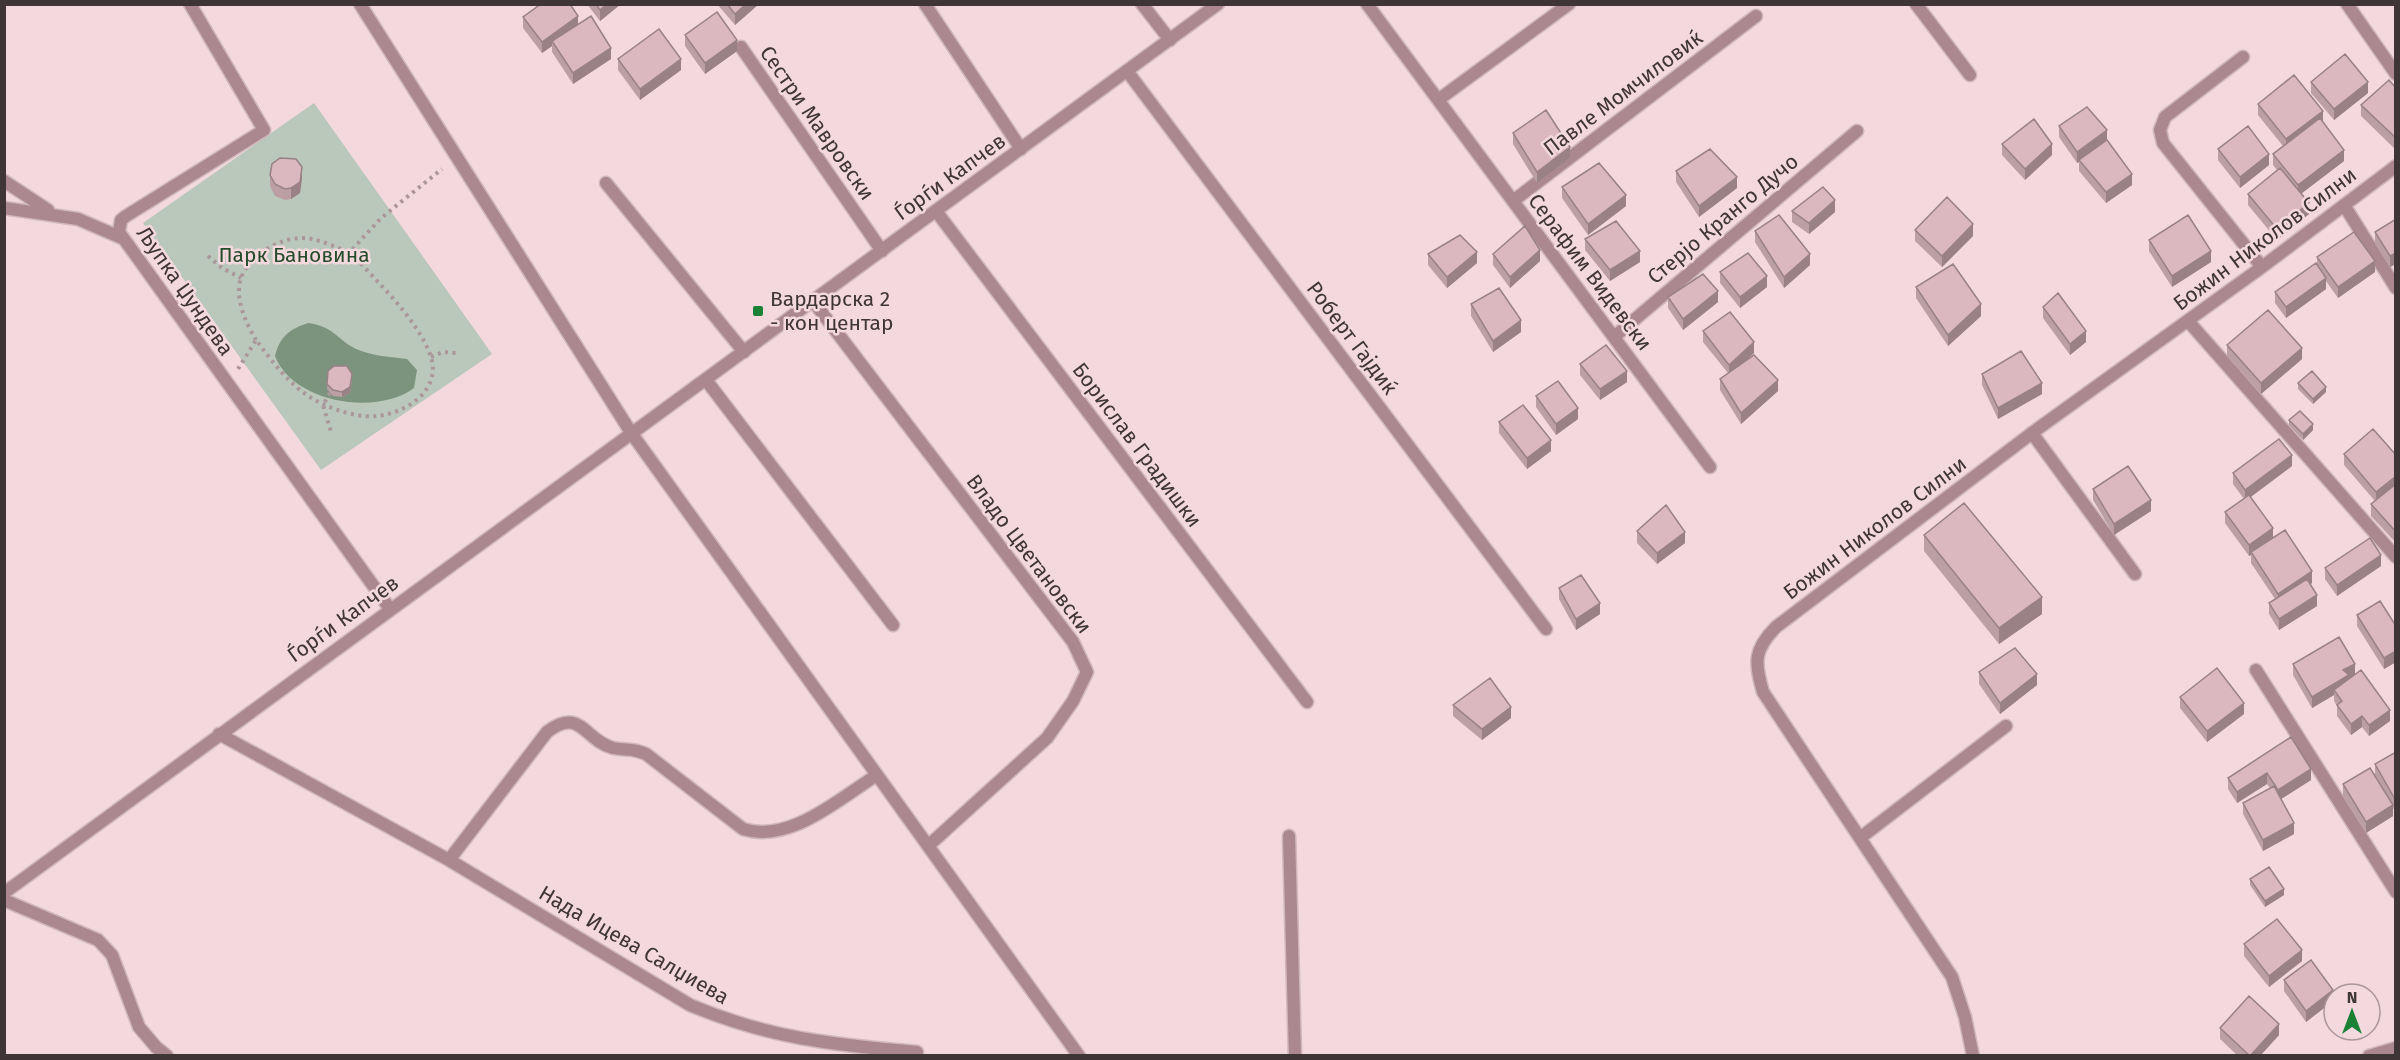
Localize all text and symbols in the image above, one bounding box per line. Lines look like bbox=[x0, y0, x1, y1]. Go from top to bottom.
street label: Павле Момчиловиќ bbox=[1538, 25, 1708, 161]
street label: Сестри Мавровски bbox=[754, 41, 880, 205]
street label: Ѓорѓи Капчев bbox=[889, 128, 1011, 226]
street label: Стерјо Кранго Дучо bbox=[1642, 148, 1804, 290]
street label: Божин Николов Силни bbox=[2168, 162, 2362, 316]
street label: Серафим Видевски bbox=[1523, 188, 1657, 356]
street label: Љупка Џундева bbox=[131, 221, 239, 361]
park label: Парк Бановина bbox=[218, 242, 370, 268]
street label: Роберт Гајдиќ bbox=[1301, 276, 1403, 400]
place label: Вардарска 2 - кон центар bbox=[770, 286, 894, 336]
marker: Вардарска 2 - кон центар bbox=[751, 304, 765, 318]
street label: Борислав Градишки bbox=[1067, 358, 1207, 532]
street label: Божин Николов Силни bbox=[1778, 451, 1972, 605]
street label: Владо Цветановски bbox=[961, 469, 1097, 639]
street label: Ѓорѓи Капчев bbox=[282, 570, 404, 668]
street label: Нада Ицева Салџиева bbox=[534, 880, 734, 1010]
north arrow bbox=[2322, 982, 2382, 1042]
text: N bbox=[2347, 988, 2357, 1007]

